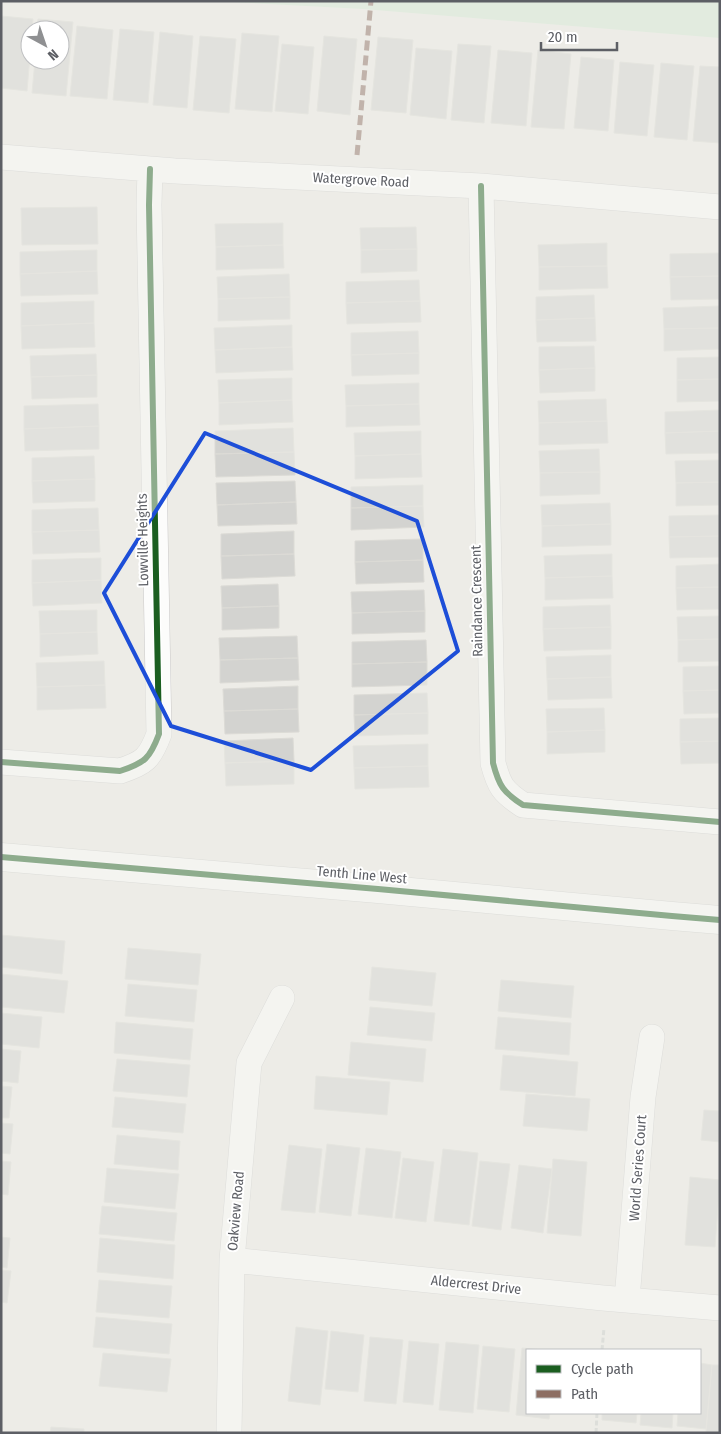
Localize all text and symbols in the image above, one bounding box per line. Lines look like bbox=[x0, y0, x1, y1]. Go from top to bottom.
north arrow bbox=[20, 20, 70, 70]
scale bar bbox=[541, 20, 617, 52]
text: 20 m bbox=[548, 28, 578, 46]
text: N bbox=[44, 45, 62, 64]
street label: Watergrove Road bbox=[312, 169, 410, 191]
street label: Lowville Heights bbox=[134, 493, 152, 587]
street label: Raindance Crescent bbox=[468, 545, 486, 657]
street label: Tenth Line West bbox=[316, 863, 408, 887]
street label: World Series Court bbox=[626, 1114, 650, 1222]
street label: Oakview Road bbox=[224, 1170, 248, 1252]
street label: Aldercrest Drive bbox=[430, 1272, 522, 1298]
legend bbox=[526, 1349, 701, 1414]
text: Cycle path bbox=[571, 1360, 634, 1378]
text: Path bbox=[571, 1385, 598, 1403]

